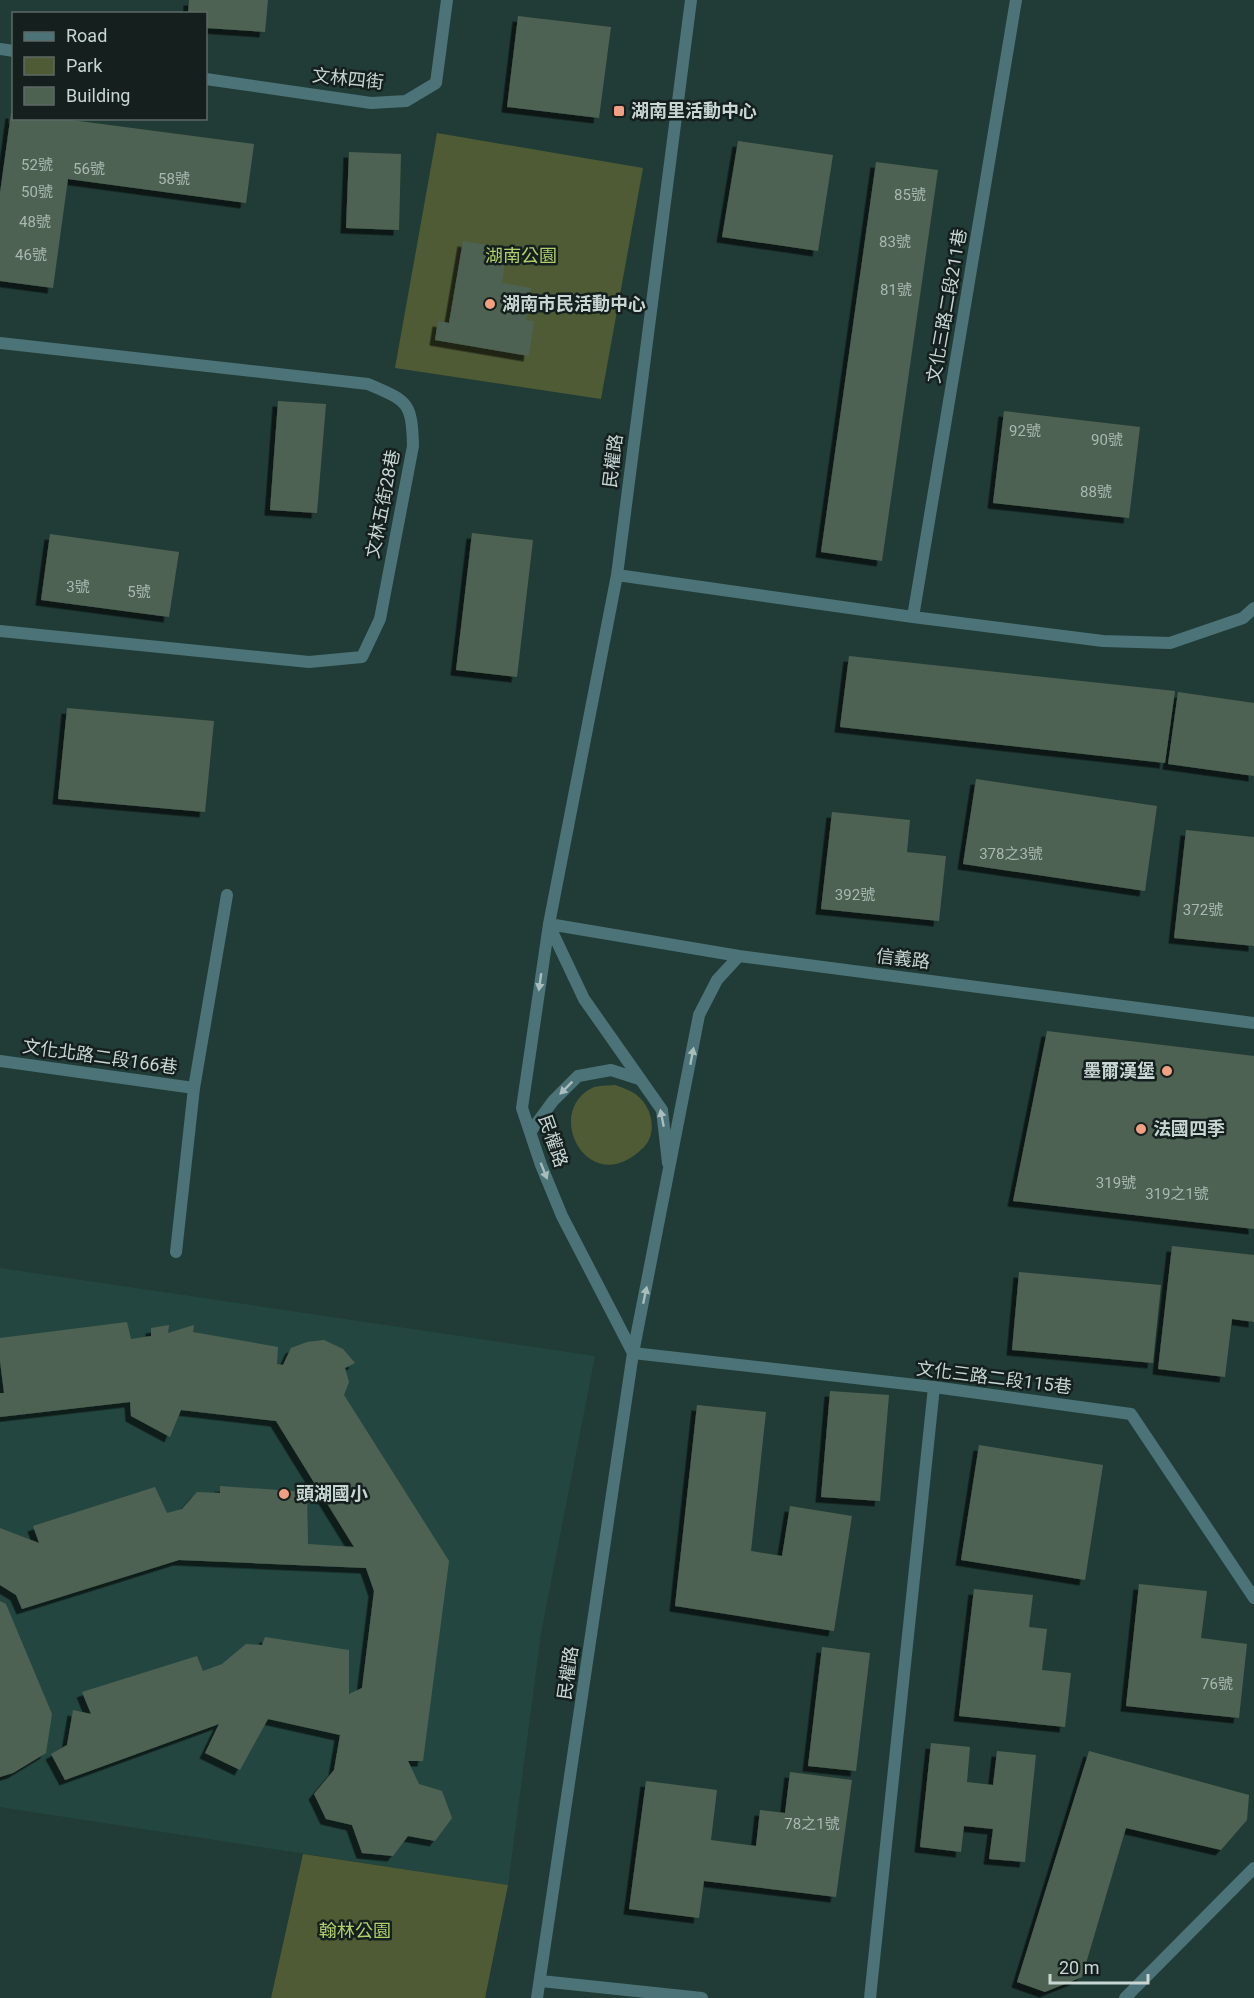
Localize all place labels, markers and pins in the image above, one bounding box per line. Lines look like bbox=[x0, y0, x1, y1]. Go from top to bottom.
place label: 湖南里活動中心 bbox=[631, 100, 757, 121]
marker: 湖南里活動中心 bbox=[612, 104, 626, 118]
place label: 湖南市民活動中心 bbox=[502, 293, 646, 314]
marker: 湖南市民活動中心 bbox=[483, 297, 497, 311]
place label: 墨爾漢堡 bbox=[1083, 1060, 1155, 1081]
marker: 墨爾漢堡 bbox=[1160, 1064, 1174, 1078]
place label: 法國四季 bbox=[1153, 1118, 1225, 1139]
marker: 法國四季 bbox=[1134, 1122, 1148, 1136]
place label: 頭湖國小 bbox=[296, 1483, 368, 1504]
marker: 頭湖國小 bbox=[277, 1487, 291, 1501]

